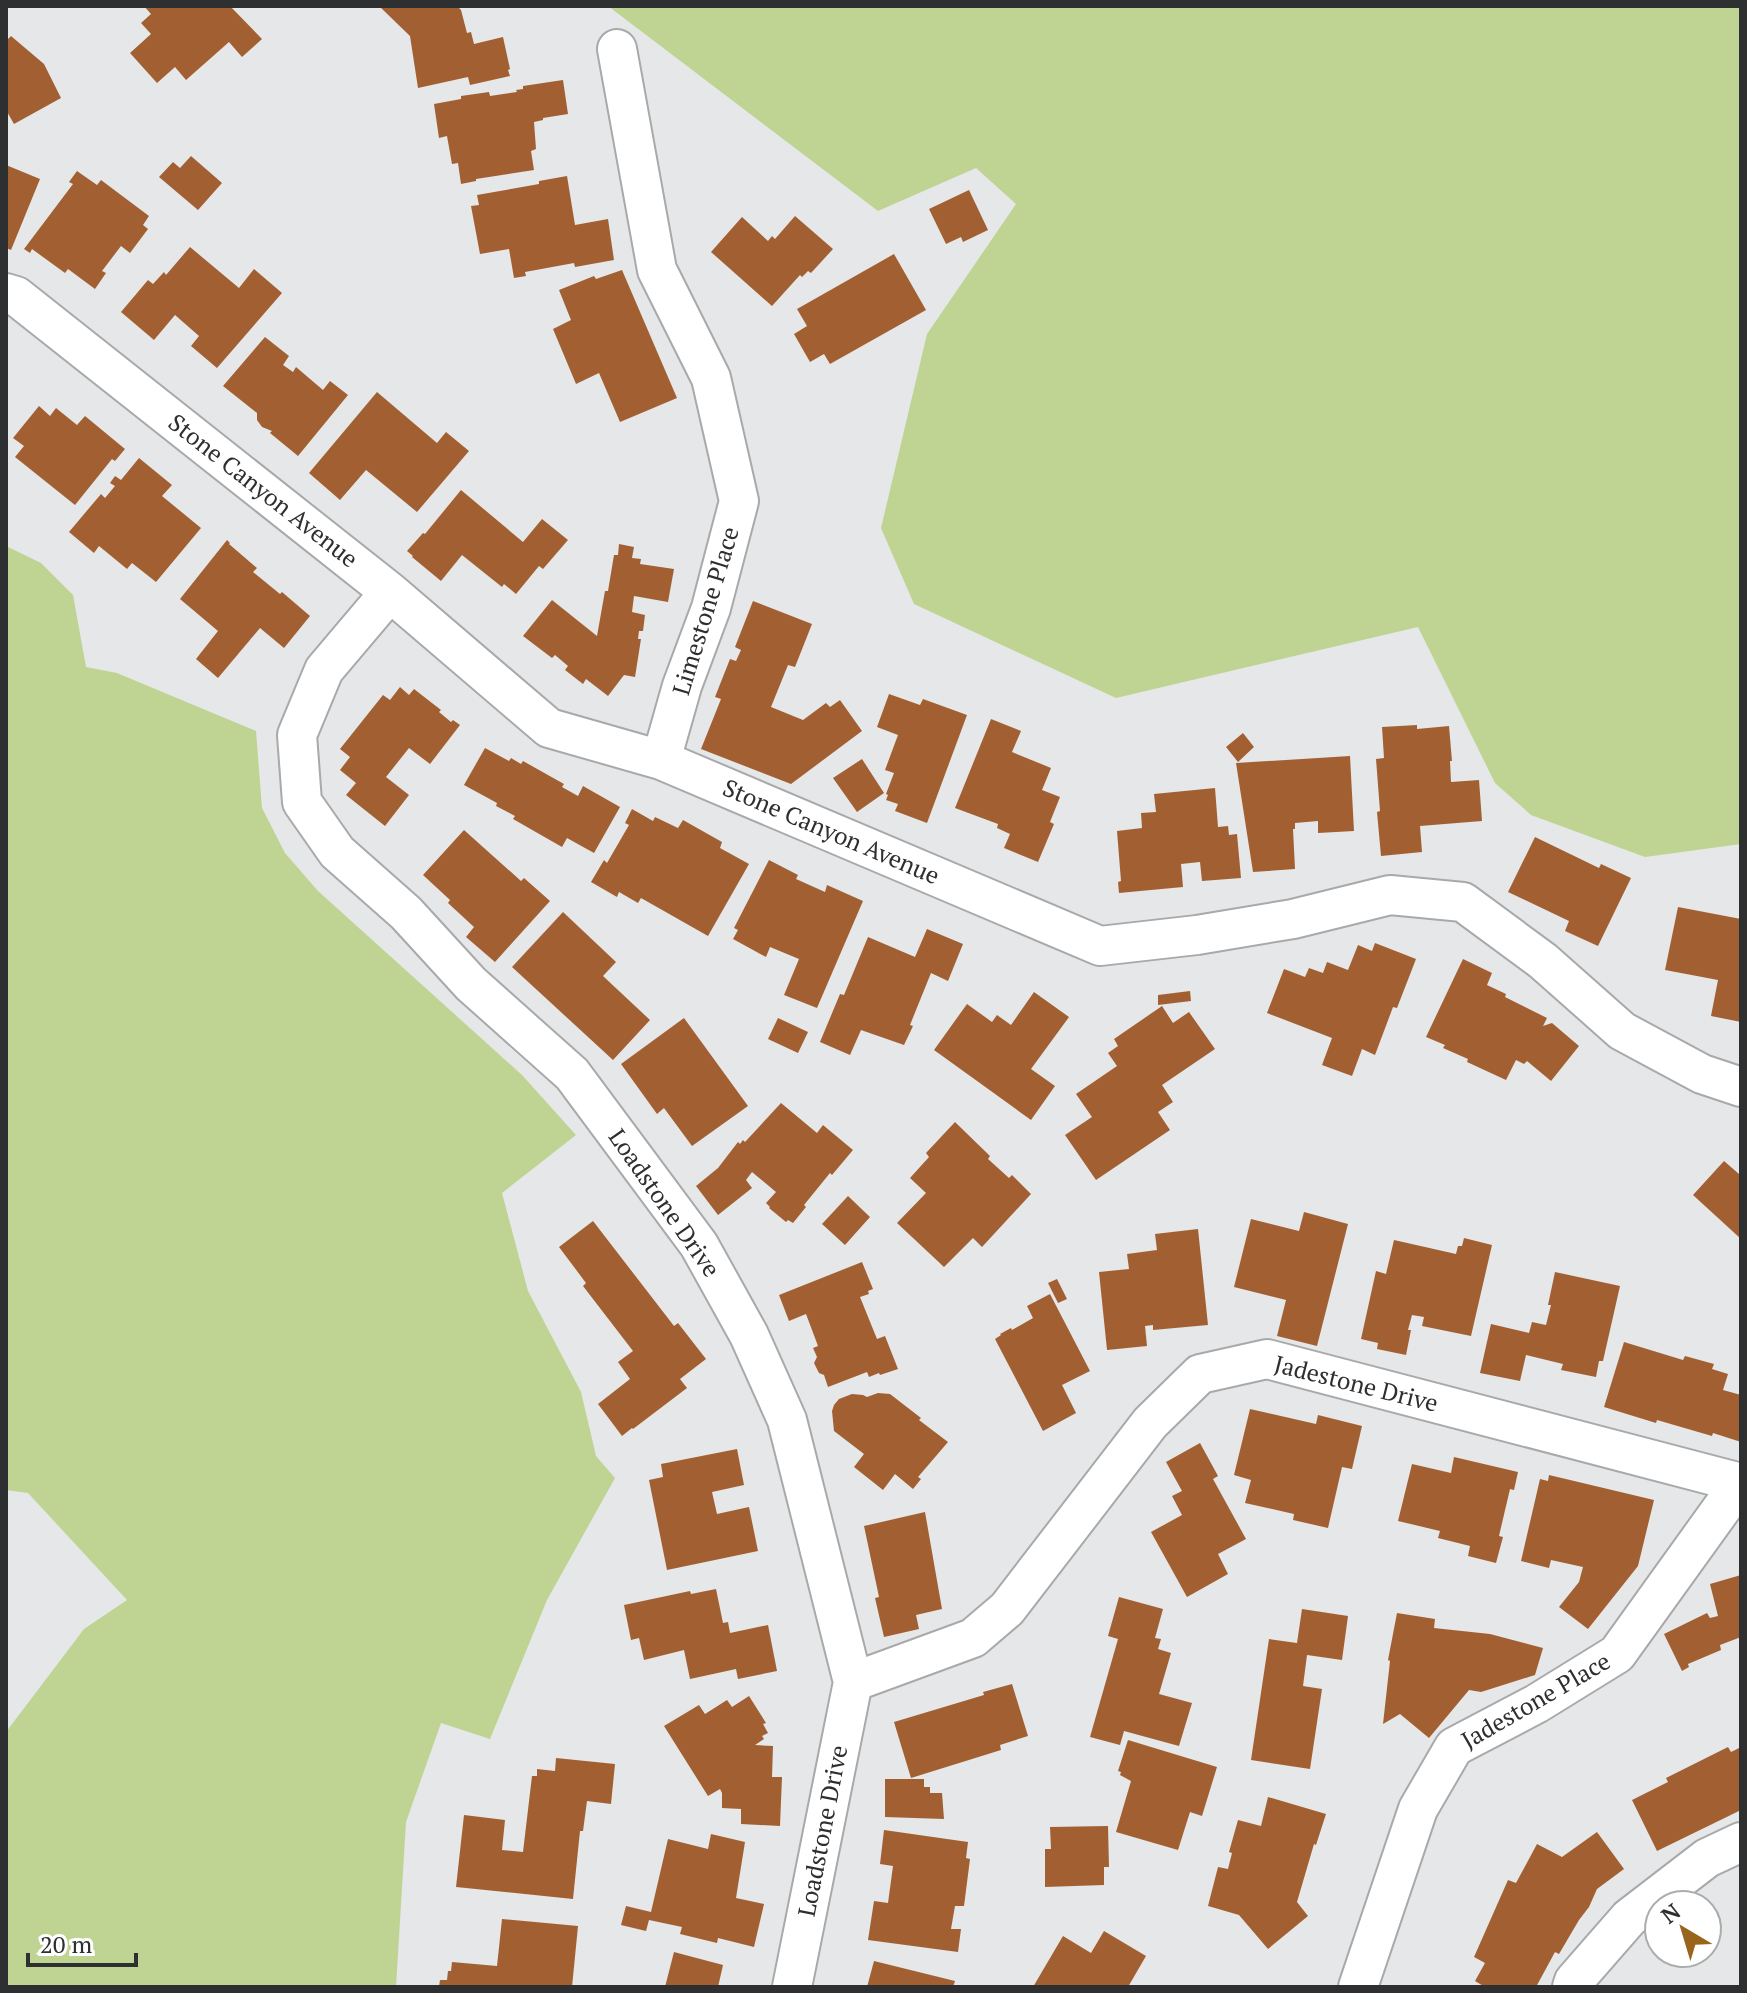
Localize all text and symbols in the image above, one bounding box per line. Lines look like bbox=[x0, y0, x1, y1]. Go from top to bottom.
street label: Stone Canyon Avenue bbox=[162, 406, 365, 574]
street label: Limestone Place bbox=[664, 523, 746, 699]
street label: Stone Canyon Avenue bbox=[718, 771, 945, 891]
street label: Loadstone Drive bbox=[602, 1122, 728, 1283]
street label: Jadestone Drive bbox=[1271, 1347, 1441, 1419]
street label: Jadestone Place bbox=[1455, 1645, 1616, 1756]
street label: Loadstone Drive bbox=[790, 1742, 854, 1919]
north arrow bbox=[1643, 1889, 1723, 1969]
text: N bbox=[1655, 1896, 1686, 1929]
scale bar bbox=[28, 1917, 136, 1967]
text: 20 m bbox=[40, 1928, 92, 1960]

